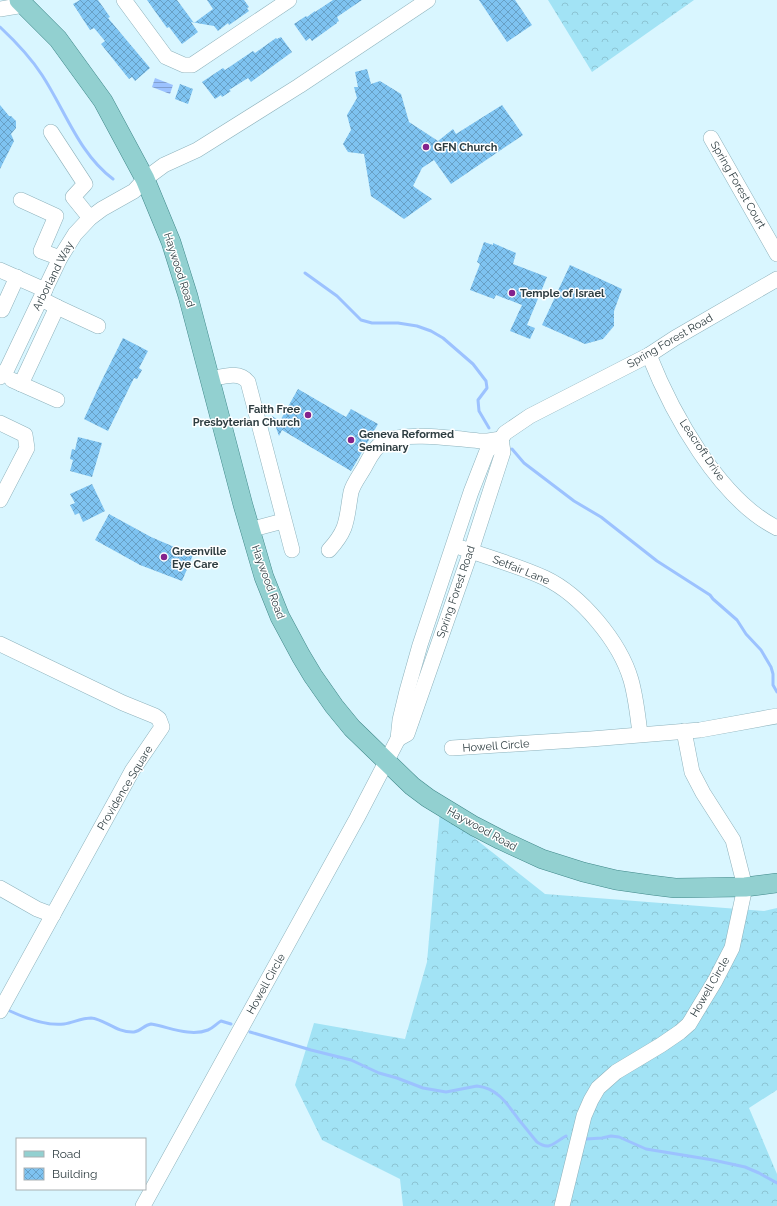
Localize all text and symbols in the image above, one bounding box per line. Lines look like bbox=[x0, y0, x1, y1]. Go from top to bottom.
street label: Spring Forest Court bbox=[708, 139, 768, 231]
place label: GFN Church bbox=[434, 141, 498, 154]
marker: GFN Church bbox=[421, 142, 431, 152]
street label: Haywood Road bbox=[161, 231, 197, 309]
street label: Arborland Way bbox=[30, 239, 76, 313]
place label: Temple of Israel bbox=[520, 287, 605, 300]
marker: Temple of Israel bbox=[507, 288, 517, 298]
street label: Spring Forest Road bbox=[625, 311, 715, 371]
place label: Faith Free Presbyterian Church bbox=[193, 403, 300, 429]
marker: Faith Free Presbyterian Church bbox=[303, 410, 313, 420]
street label: Leacroft Drive bbox=[677, 417, 728, 484]
place label: Geneva Reformed Seminary bbox=[359, 428, 454, 454]
marker: Geneva Reformed Seminary bbox=[346, 435, 356, 445]
street label: Haywood Road bbox=[249, 543, 287, 621]
street label: Spring Forest Road bbox=[434, 544, 478, 640]
place label: Greenville Eye Care bbox=[172, 545, 227, 571]
marker: Greenville Eye Care bbox=[159, 552, 169, 562]
street label: Setfair Lane bbox=[491, 553, 552, 588]
street label: Howell Circle bbox=[462, 737, 530, 755]
street label: Providence Square bbox=[95, 743, 156, 833]
street label: Haywood Road bbox=[445, 804, 519, 854]
street label: Howell Circle bbox=[244, 951, 288, 1017]
street label: Howell Circle bbox=[688, 954, 733, 1019]
legend bbox=[16, 1138, 146, 1190]
text: Road bbox=[52, 1147, 81, 1161]
text: Building bbox=[52, 1167, 98, 1181]

